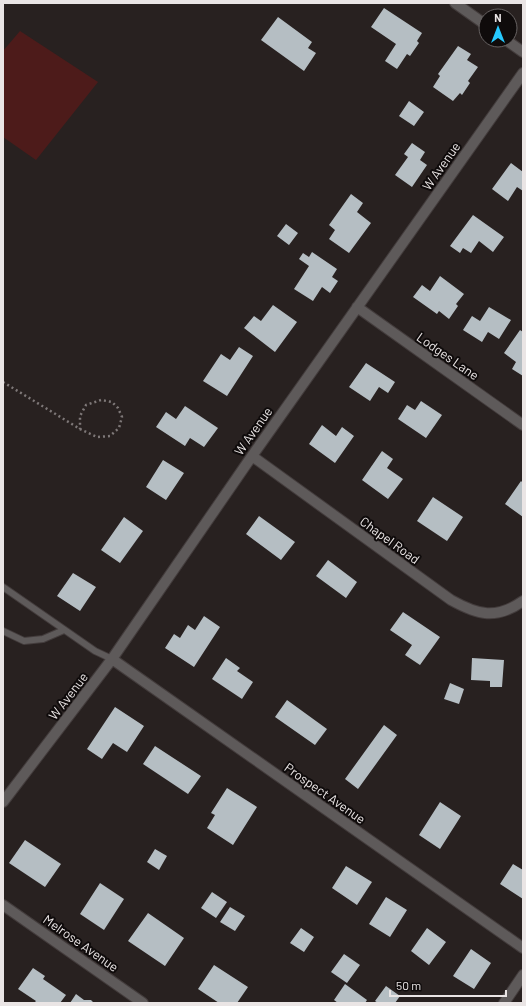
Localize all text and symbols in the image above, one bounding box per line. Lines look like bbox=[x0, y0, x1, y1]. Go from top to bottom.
north arrow bbox=[478, 8, 518, 48]
text: N bbox=[494, 11, 502, 24]
street label: W Avenue bbox=[419, 139, 463, 193]
street label: Lodges Lane bbox=[414, 329, 482, 383]
street label: W Avenue bbox=[231, 404, 275, 458]
street label: Chapel Road bbox=[357, 513, 423, 567]
street label: W Avenue bbox=[45, 669, 91, 723]
street label: Prospect Avenue bbox=[281, 759, 369, 827]
street label: Melrose Avenue bbox=[40, 911, 122, 975]
scale bar bbox=[390, 972, 506, 998]
text: 50 m bbox=[396, 978, 421, 992]

